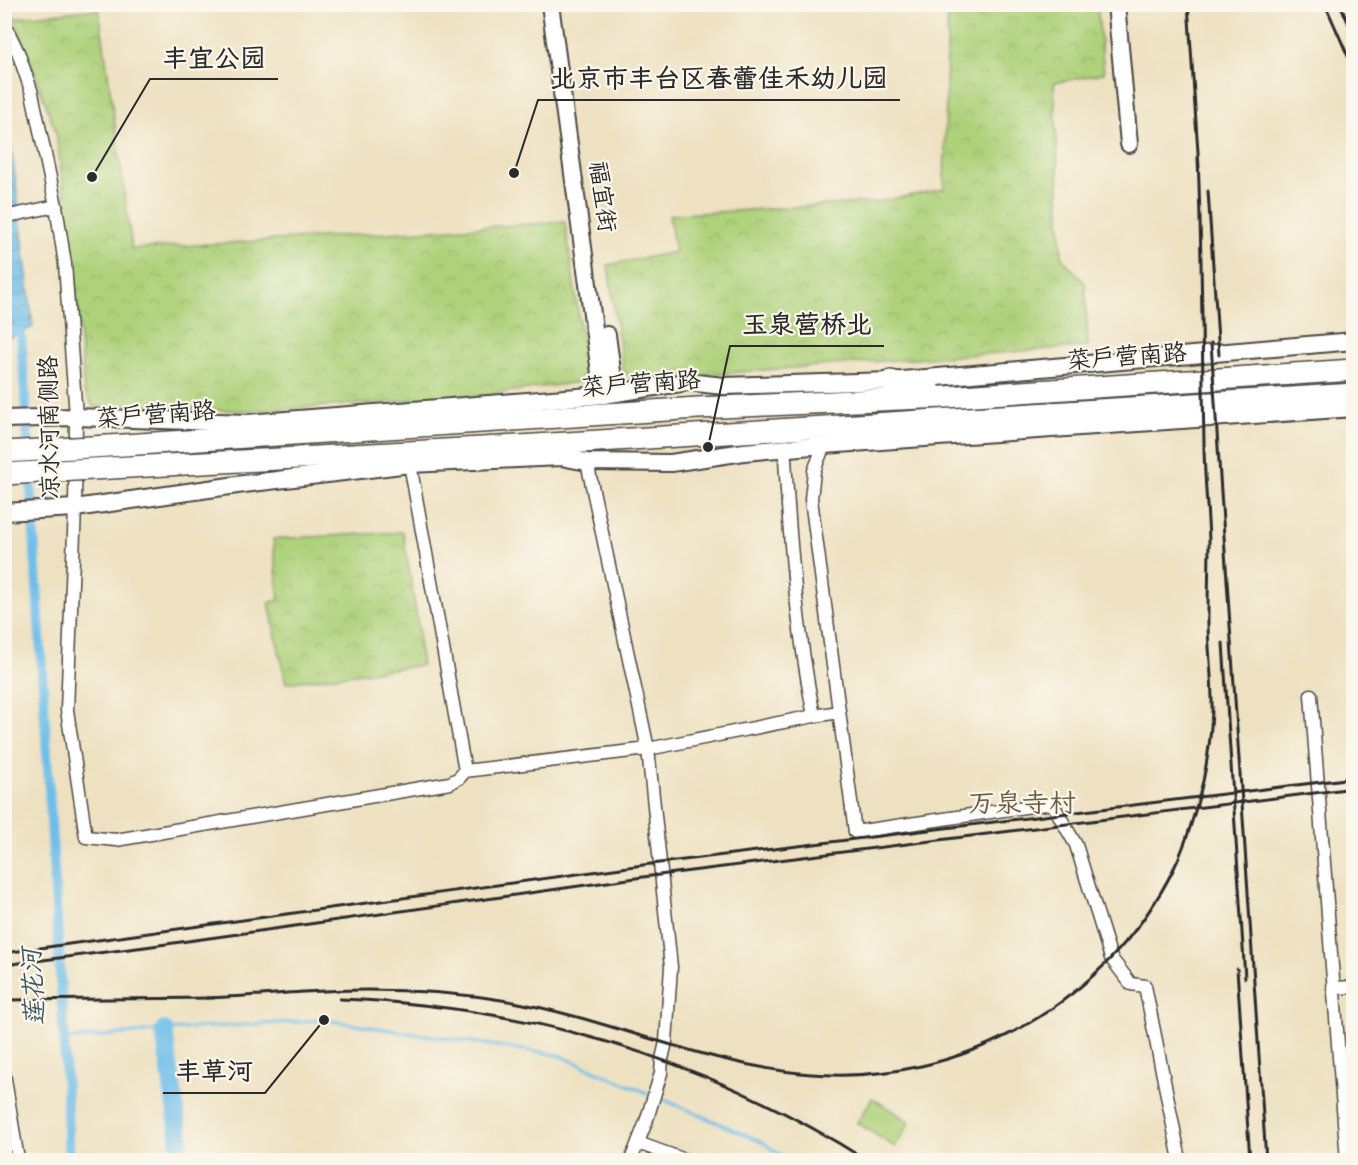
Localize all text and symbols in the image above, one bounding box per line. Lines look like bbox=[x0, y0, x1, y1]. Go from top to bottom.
callout: 丰宜公园 bbox=[150, 35, 278, 79]
text: 丰宜公园 bbox=[162, 43, 266, 80]
callout: 北京市丰台区春蕾佳禾幼儿园 bbox=[538, 56, 900, 100]
text: 北京市丰台区春蕾佳禾幼儿园 bbox=[550, 63, 888, 100]
street label: 福宜街 bbox=[578, 159, 622, 235]
callout: 玉泉营桥北 bbox=[730, 302, 884, 346]
text: 玉泉营桥北 bbox=[742, 309, 872, 346]
street label: 菜户营南路 bbox=[1066, 338, 1188, 380]
street label: 凉水河南侧路 bbox=[34, 355, 70, 499]
street label: 菜户营南路 bbox=[580, 365, 702, 407]
street label: 菜户营南路 bbox=[95, 396, 217, 438]
district label: 万泉寺村 bbox=[968, 787, 1076, 826]
water label: 莲花河 bbox=[15, 943, 57, 1027]
callout: 丰草河 bbox=[163, 1049, 265, 1093]
text: 丰草河 bbox=[175, 1056, 253, 1093]

